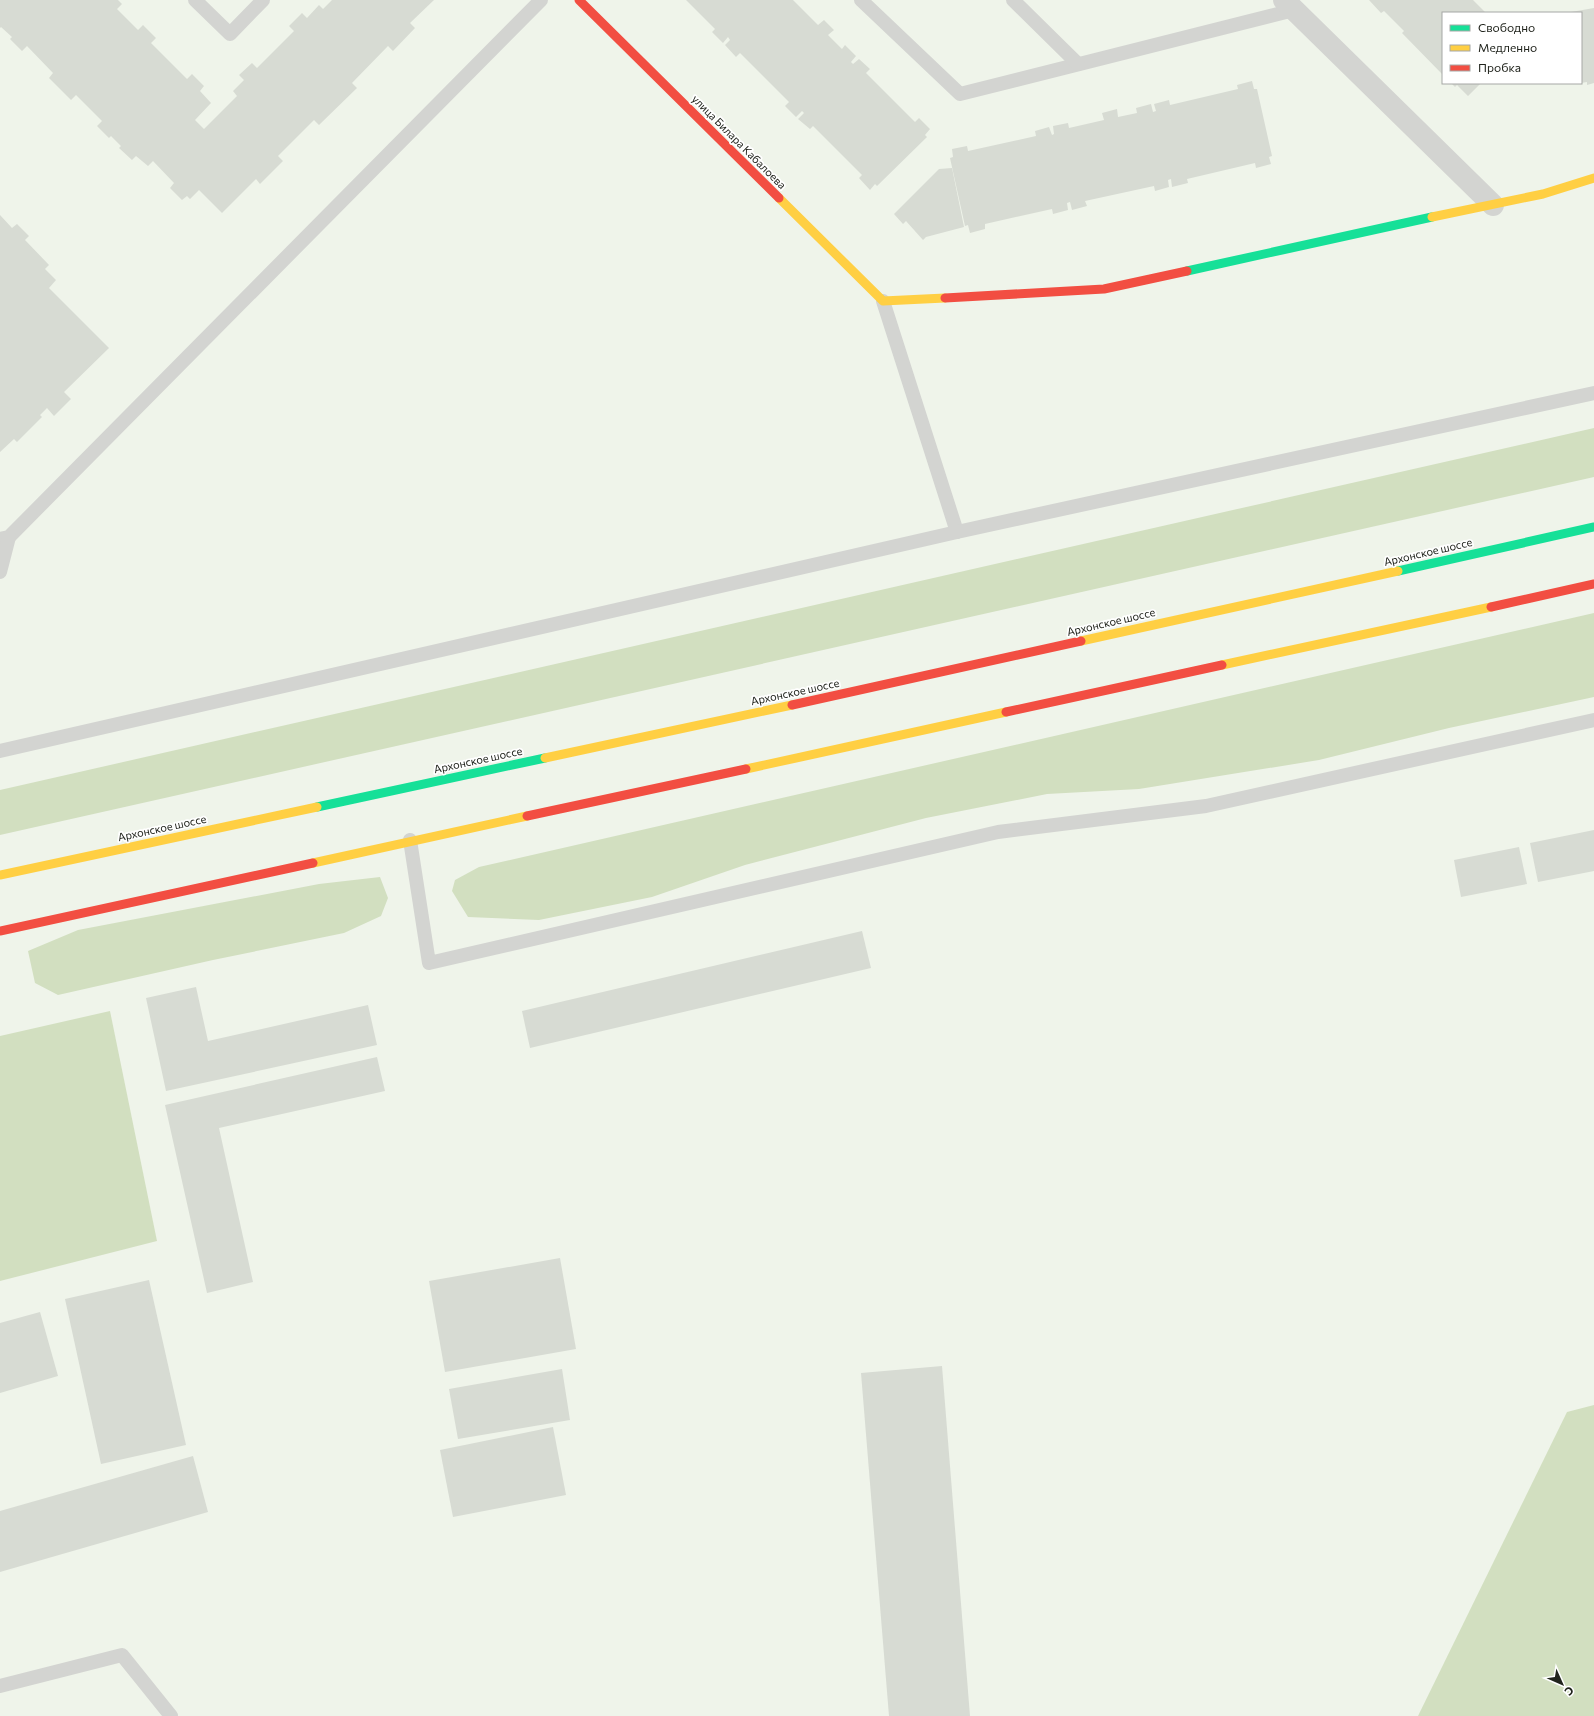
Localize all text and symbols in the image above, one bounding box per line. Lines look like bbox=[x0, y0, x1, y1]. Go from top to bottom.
legend bbox=[1442, 12, 1582, 84]
text: Свободно bbox=[1478, 20, 1535, 34]
text: Медленно bbox=[1478, 40, 1537, 54]
text: Пробка bbox=[1478, 60, 1521, 74]
street label: улица Билара Кабалоева bbox=[690, 92, 789, 191]
street label: Архонское шоссе bbox=[1382, 535, 1473, 568]
street label: Архонское шоссе bbox=[1065, 605, 1156, 638]
street label: Архонское шоссе bbox=[749, 676, 841, 707]
street label: Архонское шоссе bbox=[432, 744, 524, 775]
street label: Архонское шоссе bbox=[116, 812, 208, 843]
north arrow bbox=[1542, 1664, 1582, 1704]
text: С bbox=[1562, 1684, 1577, 1699]

